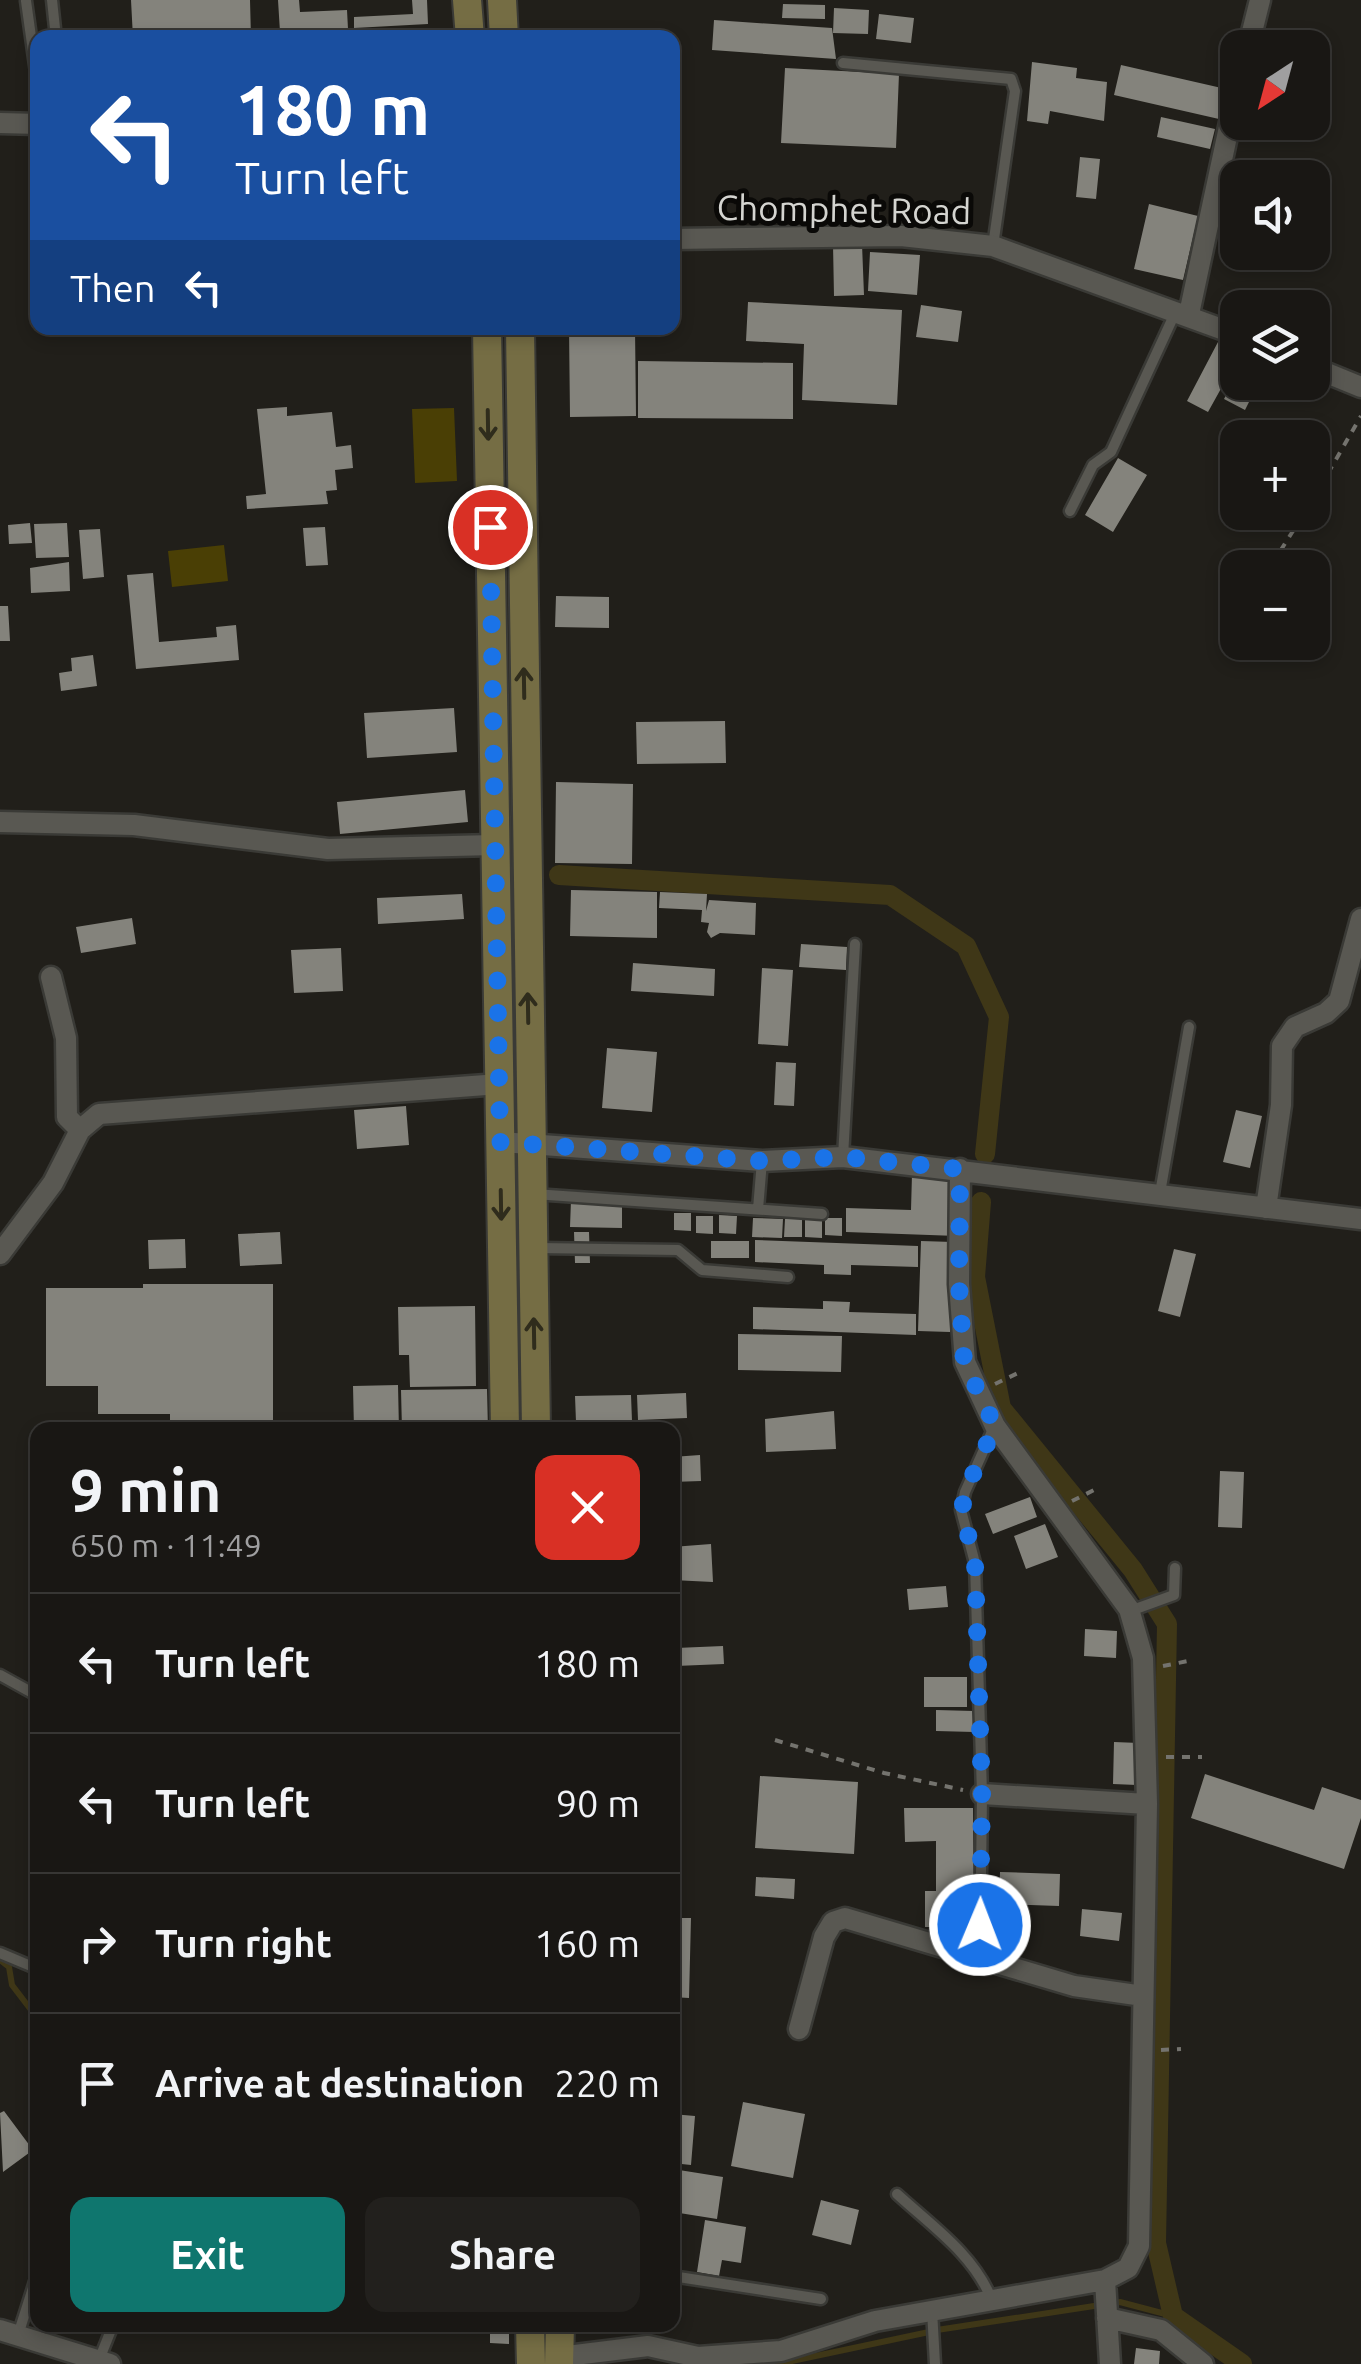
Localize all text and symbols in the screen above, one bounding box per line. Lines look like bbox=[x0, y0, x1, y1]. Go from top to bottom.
north arrow bbox=[1220, 30, 1330, 140]
map controls bbox=[1220, 30, 1330, 660]
icon: left bbox=[70, 70, 200, 200]
text: 180 m bbox=[235, 70, 430, 148]
text: Turn left bbox=[235, 152, 409, 203]
button: sound bbox=[1220, 160, 1330, 270]
street label: Chomphet Road bbox=[716, 187, 972, 231]
icon: left bbox=[176, 260, 231, 315]
text: Then bbox=[70, 267, 156, 309]
button: layers bbox=[1220, 290, 1330, 400]
one-way arrow bbox=[479, 408, 498, 440]
button: + bbox=[1220, 420, 1330, 530]
pin bbox=[448, 485, 533, 570]
icon: arrive bbox=[463, 500, 518, 555]
button: − bbox=[1220, 550, 1330, 660]
one-way arrow bbox=[514, 667, 533, 699]
one-way arrow bbox=[518, 992, 538, 1024]
one-way arrow bbox=[492, 1188, 511, 1220]
one-way arrow bbox=[524, 1317, 543, 1349]
button: close bbox=[535, 1455, 640, 1560]
text: 9 min bbox=[70, 1456, 222, 1523]
text: 650 m · 11:49 bbox=[70, 1527, 262, 1563]
icon: left bbox=[70, 1636, 125, 1691]
text: Turn left bbox=[155, 1642, 310, 1684]
text: 180 m bbox=[534, 1642, 640, 1684]
icon: left bbox=[70, 1776, 125, 1831]
text: Turn left bbox=[155, 1782, 310, 1824]
text: 90 m bbox=[556, 1782, 640, 1824]
position arrow bbox=[928, 1873, 1032, 1977]
icon: right bbox=[70, 1916, 125, 1971]
text: Turn right bbox=[155, 1922, 332, 1964]
text: 160 m bbox=[534, 1922, 640, 1964]
icon: arrive bbox=[70, 2056, 125, 2111]
text: Arrive at destination bbox=[155, 2062, 524, 2104]
text: 220 m bbox=[554, 2062, 660, 2104]
button: Exit bbox=[70, 2197, 345, 2312]
button: Share bbox=[365, 2197, 640, 2312]

